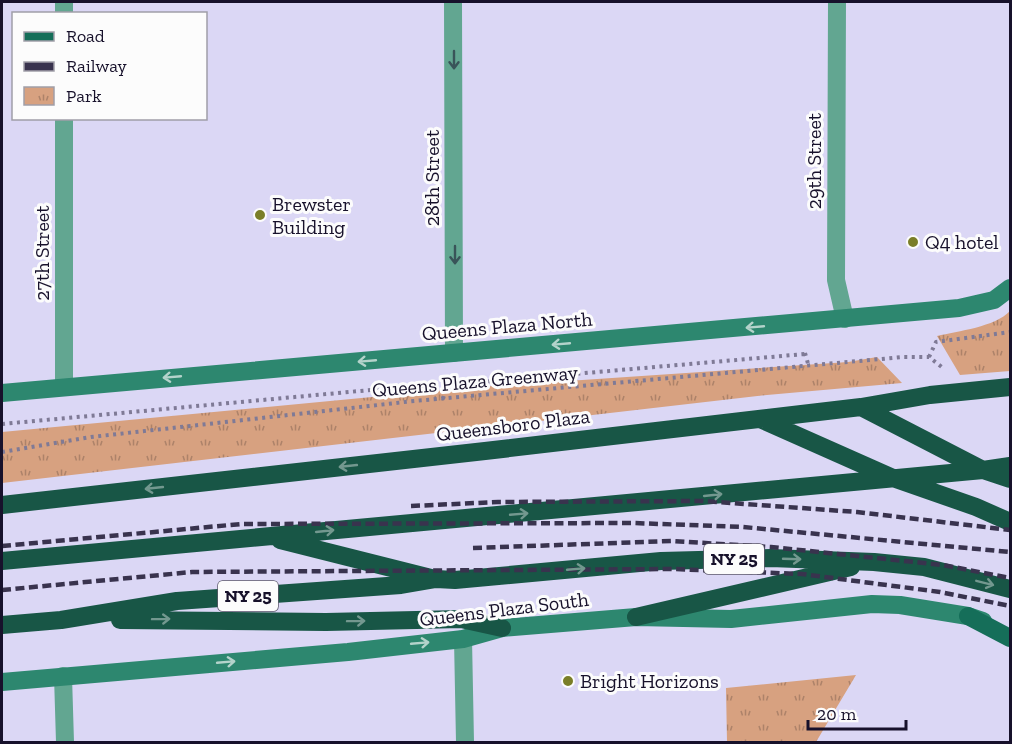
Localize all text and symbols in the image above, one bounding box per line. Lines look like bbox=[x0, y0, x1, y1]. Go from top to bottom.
legend bbox=[12, 12, 207, 120]
text: Road bbox=[66, 25, 105, 47]
one-way arrow bbox=[448, 49, 460, 69]
text: Railway bbox=[66, 55, 128, 77]
text: Park bbox=[66, 85, 102, 107]
street label: 29th Street bbox=[802, 112, 826, 209]
street label: 28th Street bbox=[420, 129, 444, 226]
place label: Brewster Building bbox=[272, 192, 351, 239]
street label: 27th Street bbox=[30, 205, 54, 301]
marker: Brewster Building bbox=[253, 208, 267, 222]
place label: Q4 hotel bbox=[925, 230, 999, 254]
marker: Q4 hotel bbox=[906, 235, 920, 249]
one-way arrow bbox=[449, 244, 461, 264]
street label: Queens Plaza North bbox=[421, 307, 594, 345]
one-way arrow bbox=[746, 322, 766, 333]
one-way arrow bbox=[551, 339, 571, 350]
one-way arrow bbox=[357, 356, 377, 367]
street label: Queens Plaza Greenway bbox=[371, 360, 580, 402]
one-way arrow bbox=[163, 372, 183, 383]
street label: Queensboro Plaza bbox=[435, 404, 591, 446]
one-way arrow bbox=[338, 461, 358, 472]
one-way arrow bbox=[145, 483, 164, 494]
one-way arrow bbox=[702, 489, 722, 500]
one-way arrow bbox=[508, 508, 528, 519]
one-way arrow bbox=[314, 525, 334, 536]
road number: NY 25 bbox=[704, 544, 764, 574]
one-way arrow bbox=[781, 553, 801, 565]
one-way arrow bbox=[566, 563, 586, 574]
one-way arrow bbox=[975, 577, 994, 589]
road number: NY 25 bbox=[218, 581, 278, 611]
street label: Queens Plaza South bbox=[418, 587, 591, 631]
one-way arrow bbox=[151, 614, 171, 625]
one-way arrow bbox=[346, 615, 366, 627]
one-way arrow bbox=[410, 637, 430, 648]
one-way arrow bbox=[216, 656, 236, 667]
place label: Bright Horizons bbox=[580, 669, 719, 693]
marker: Bright Horizons bbox=[561, 674, 575, 688]
scale bar bbox=[808, 693, 906, 731]
text: 20 m bbox=[817, 703, 857, 725]

